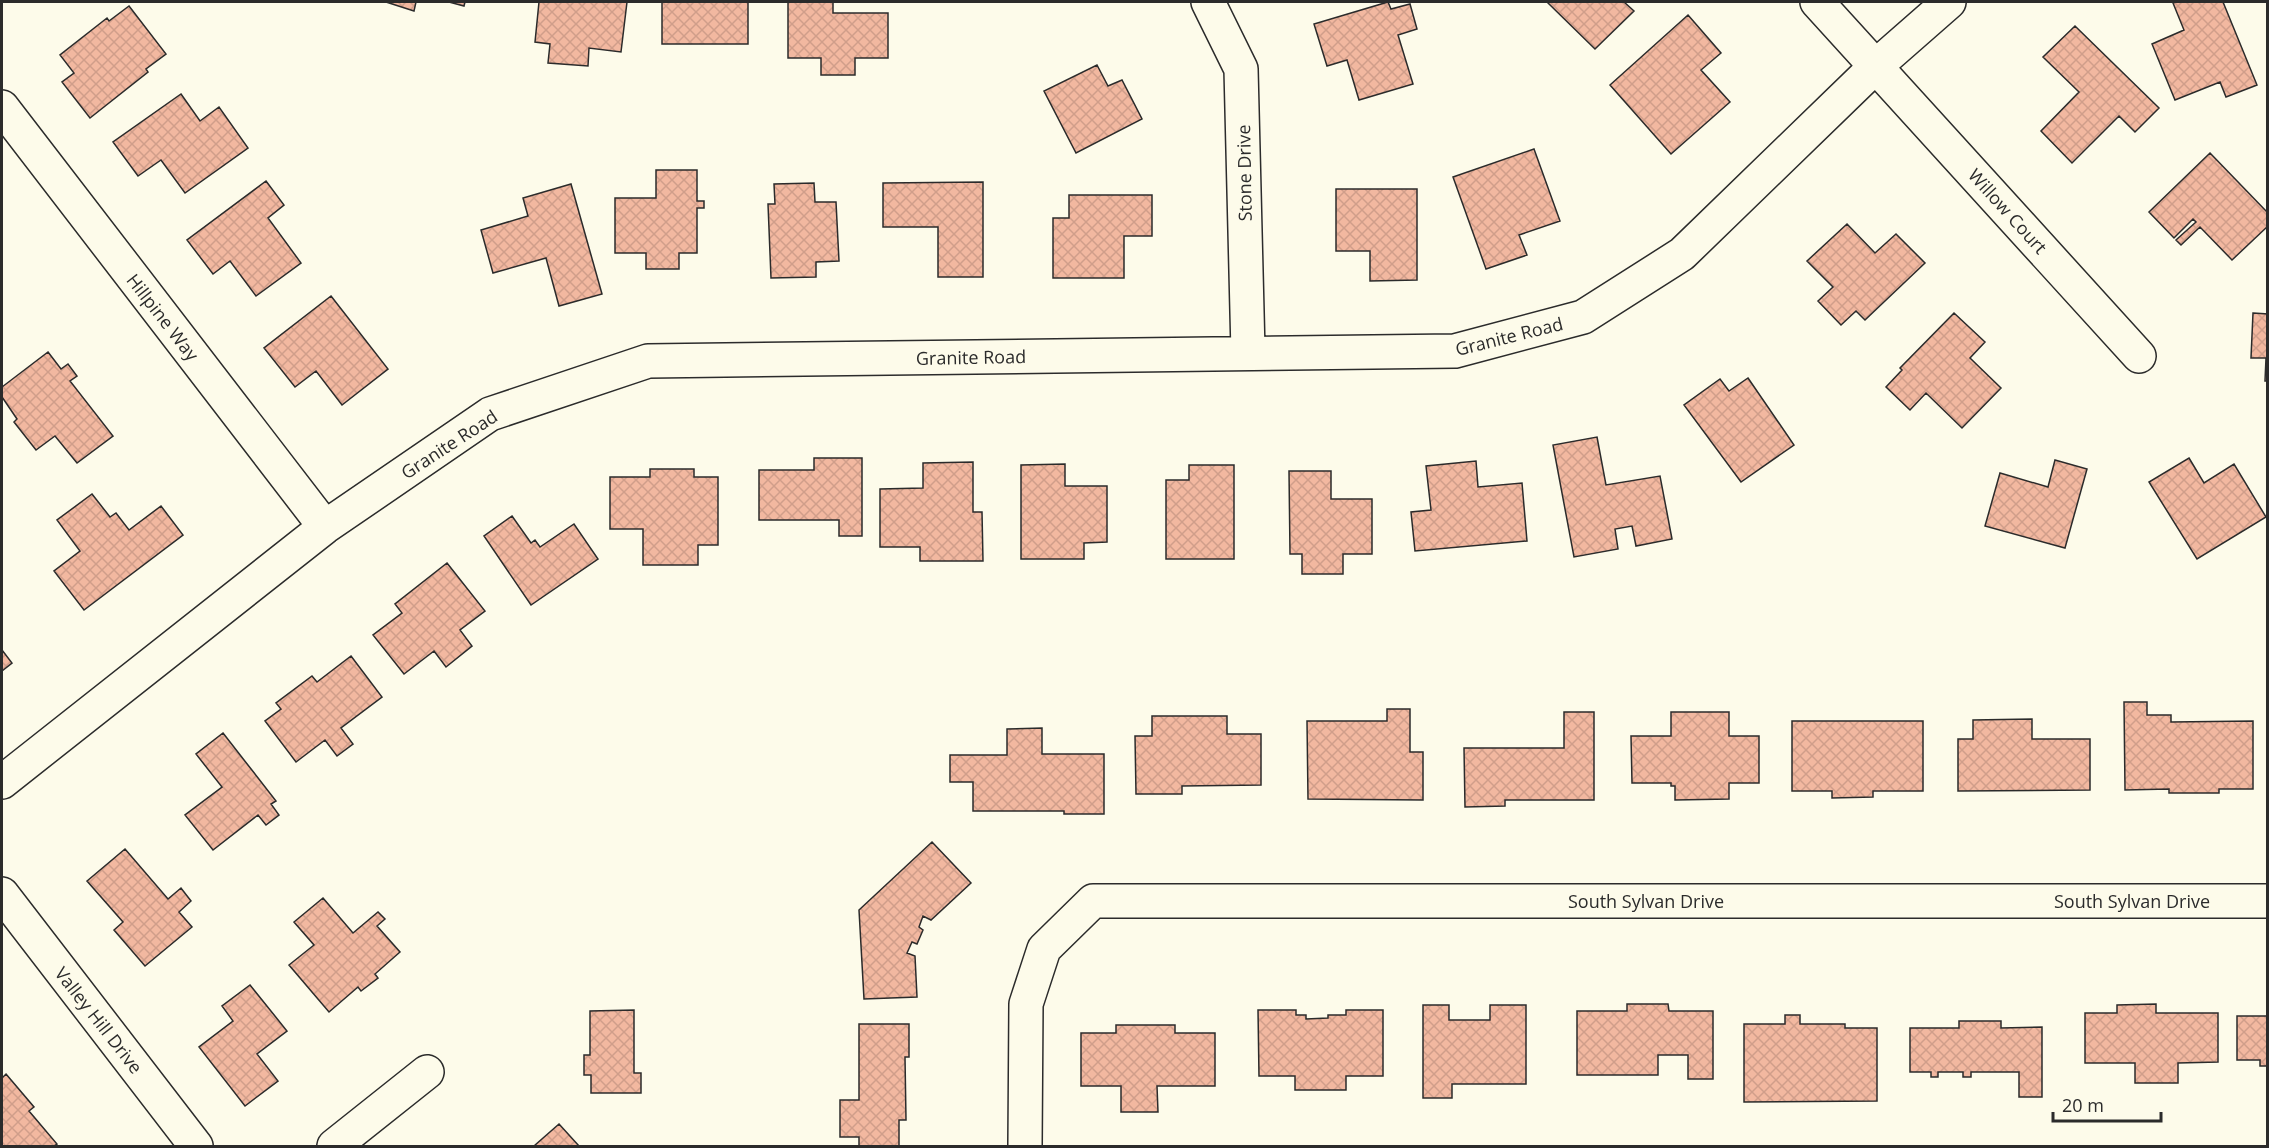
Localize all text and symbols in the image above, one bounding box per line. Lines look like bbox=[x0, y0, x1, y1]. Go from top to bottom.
street label: Stone Drive bbox=[1231, 124, 1257, 222]
street label: Willow Court bbox=[1963, 163, 2053, 259]
street label: Hillpine Way bbox=[122, 269, 205, 366]
street label: Granite Road bbox=[1453, 311, 1565, 361]
street label: Granite Road bbox=[916, 344, 1026, 370]
street label: Granite Road bbox=[396, 404, 502, 484]
street label: South Sylvan Drive bbox=[1568, 889, 1724, 913]
street label: South Sylvan Drive bbox=[2054, 889, 2210, 913]
street label: Valley Hill Drive bbox=[50, 962, 148, 1078]
scale bar bbox=[2053, 1085, 2161, 1123]
text: 20 m bbox=[2062, 1093, 2104, 1117]

